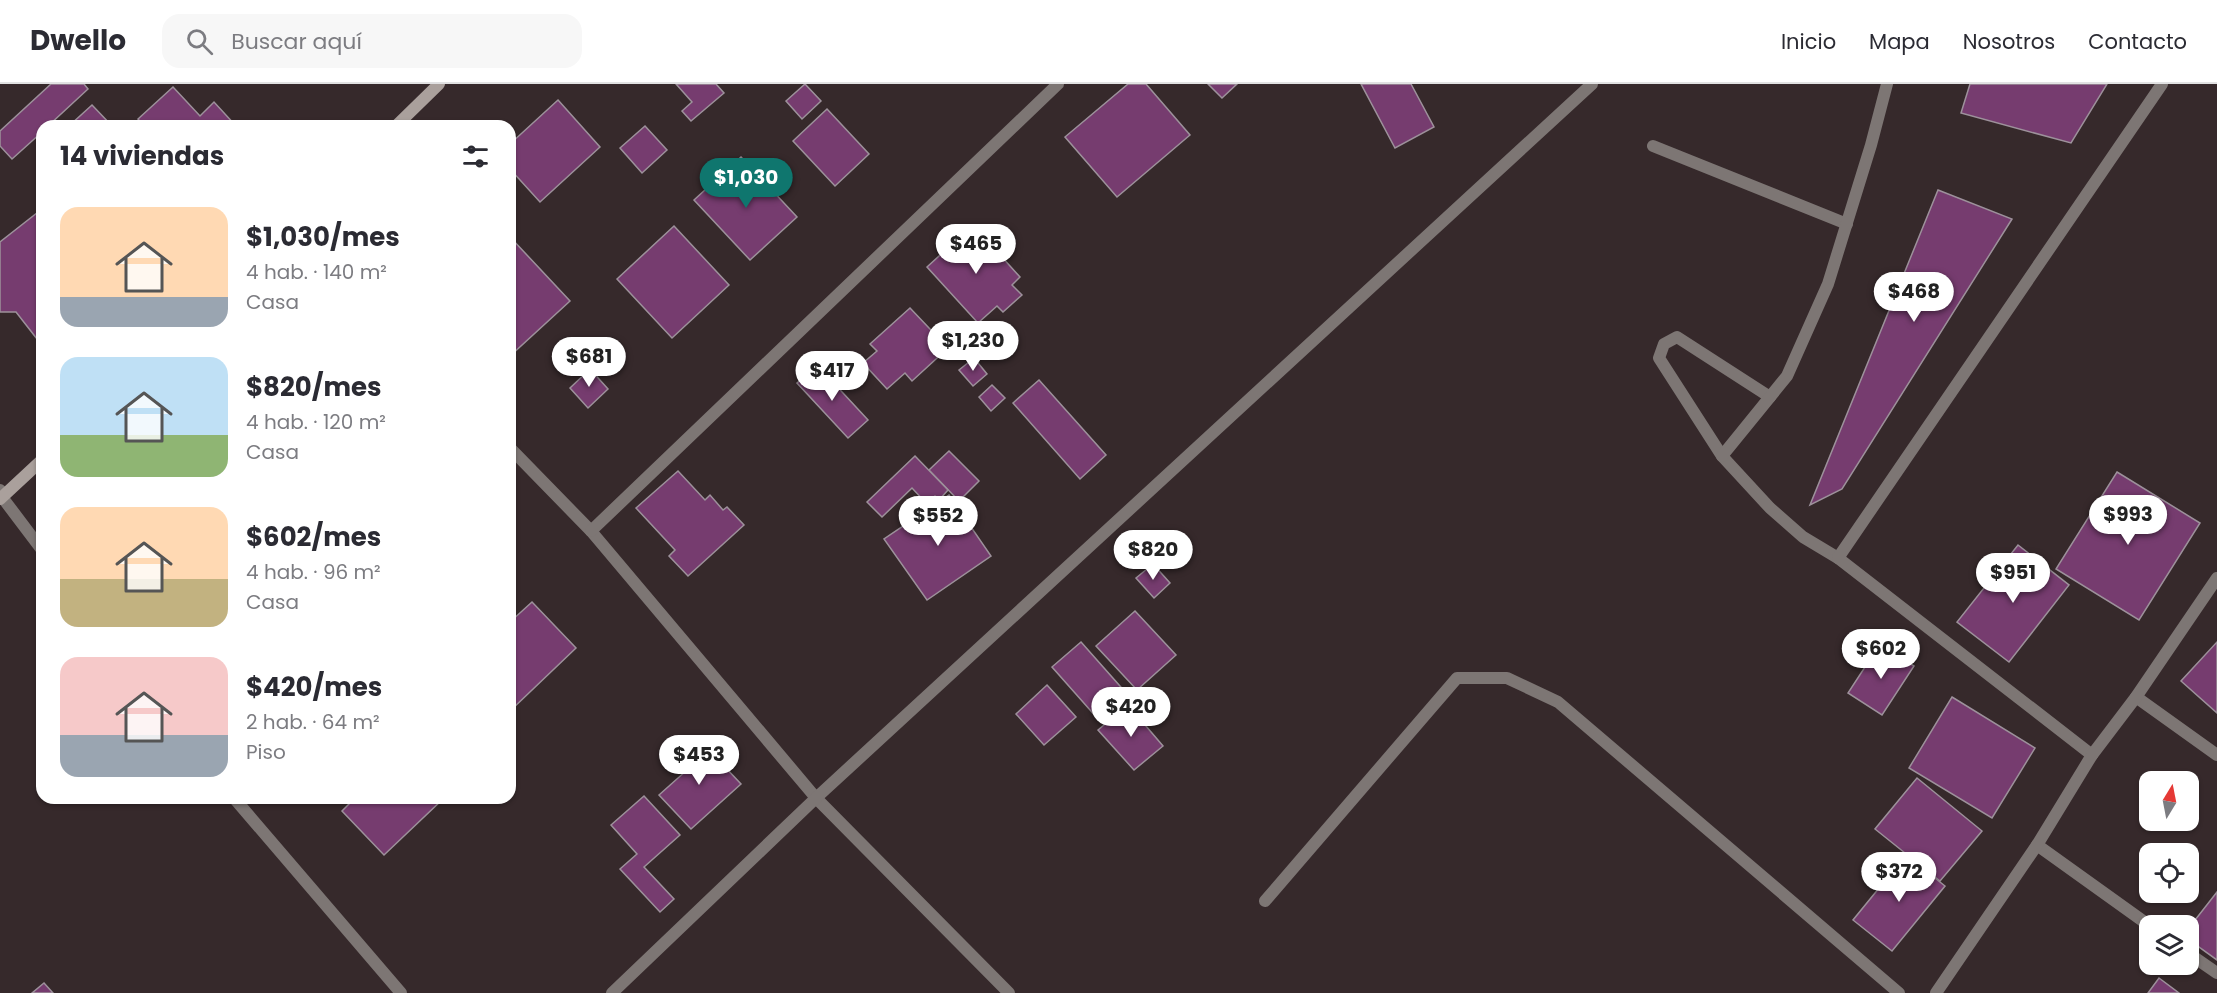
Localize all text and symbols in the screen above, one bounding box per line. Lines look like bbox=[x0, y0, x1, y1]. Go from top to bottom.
search box bbox=[162, 14, 582, 68]
text: Dwello bbox=[30, 21, 126, 60]
icon: search bbox=[183, 25, 216, 58]
text: Buscar aquí bbox=[231, 26, 362, 57]
text: Inicio bbox=[1781, 27, 1836, 56]
text: Mapa bbox=[1869, 27, 1930, 56]
text: Nosotros bbox=[1963, 27, 2055, 56]
text: Contacto bbox=[2088, 27, 2187, 56]
text: 14 viviendas bbox=[60, 138, 224, 174]
icon: filters bbox=[459, 140, 492, 173]
pin: $1,030 bbox=[697, 158, 795, 209]
text: $1,030 bbox=[714, 163, 778, 191]
text: $1,030/mes bbox=[246, 219, 400, 255]
pin: $465 bbox=[940, 224, 1012, 275]
text: $465 bbox=[950, 229, 1002, 257]
icon: home bbox=[108, 231, 180, 303]
text: 4 hab. · 140 m² bbox=[246, 258, 387, 286]
pin: $468 bbox=[1878, 272, 1950, 323]
text: $468 bbox=[1888, 277, 1940, 305]
text: Casa bbox=[246, 288, 299, 316]
pin: $1,230 bbox=[924, 321, 1022, 372]
text: $1,230 bbox=[942, 326, 1004, 354]
pin: $681 bbox=[553, 337, 625, 388]
text: $681 bbox=[566, 342, 612, 370]
pin: $417 bbox=[796, 351, 868, 402]
text: $417 bbox=[810, 356, 854, 384]
text: $820/mes bbox=[246, 369, 382, 405]
icon: home bbox=[108, 381, 180, 453]
text: 4 hab. · 120 m² bbox=[246, 408, 386, 436]
text: Casa bbox=[246, 438, 299, 466]
pin: $993 bbox=[2092, 495, 2164, 546]
pin: $552 bbox=[902, 496, 974, 547]
text: $993 bbox=[2103, 500, 2153, 528]
text: $552 bbox=[913, 501, 963, 529]
text: $602/mes bbox=[246, 519, 381, 555]
pin: $820 bbox=[1117, 530, 1189, 581]
icon: home bbox=[108, 531, 180, 603]
text: $820 bbox=[1128, 535, 1178, 563]
pin: $951 bbox=[1977, 553, 2049, 604]
text: 4 hab. · 96 m² bbox=[246, 558, 381, 586]
text: $951 bbox=[1990, 558, 2036, 586]
text: Casa bbox=[246, 588, 299, 616]
pin: $602 bbox=[1845, 629, 1917, 680]
text: $602 bbox=[1856, 634, 1906, 662]
text: $420/mes bbox=[246, 669, 382, 705]
icon: home bbox=[108, 681, 180, 753]
pin: $420 bbox=[1095, 687, 1167, 738]
text: $420 bbox=[1105, 692, 1157, 720]
text: 2 hab. · 64 m² bbox=[246, 708, 380, 736]
pin: $453 bbox=[663, 735, 735, 786]
text: Piso bbox=[246, 738, 286, 766]
text: $453 bbox=[673, 740, 725, 768]
north arrow bbox=[2139, 771, 2199, 831]
map controls bbox=[2139, 771, 2199, 975]
button: locate bbox=[2139, 843, 2199, 903]
pin: $372 bbox=[1863, 852, 1935, 903]
text: $372 bbox=[1875, 857, 1923, 885]
button: layers bbox=[2139, 915, 2199, 975]

